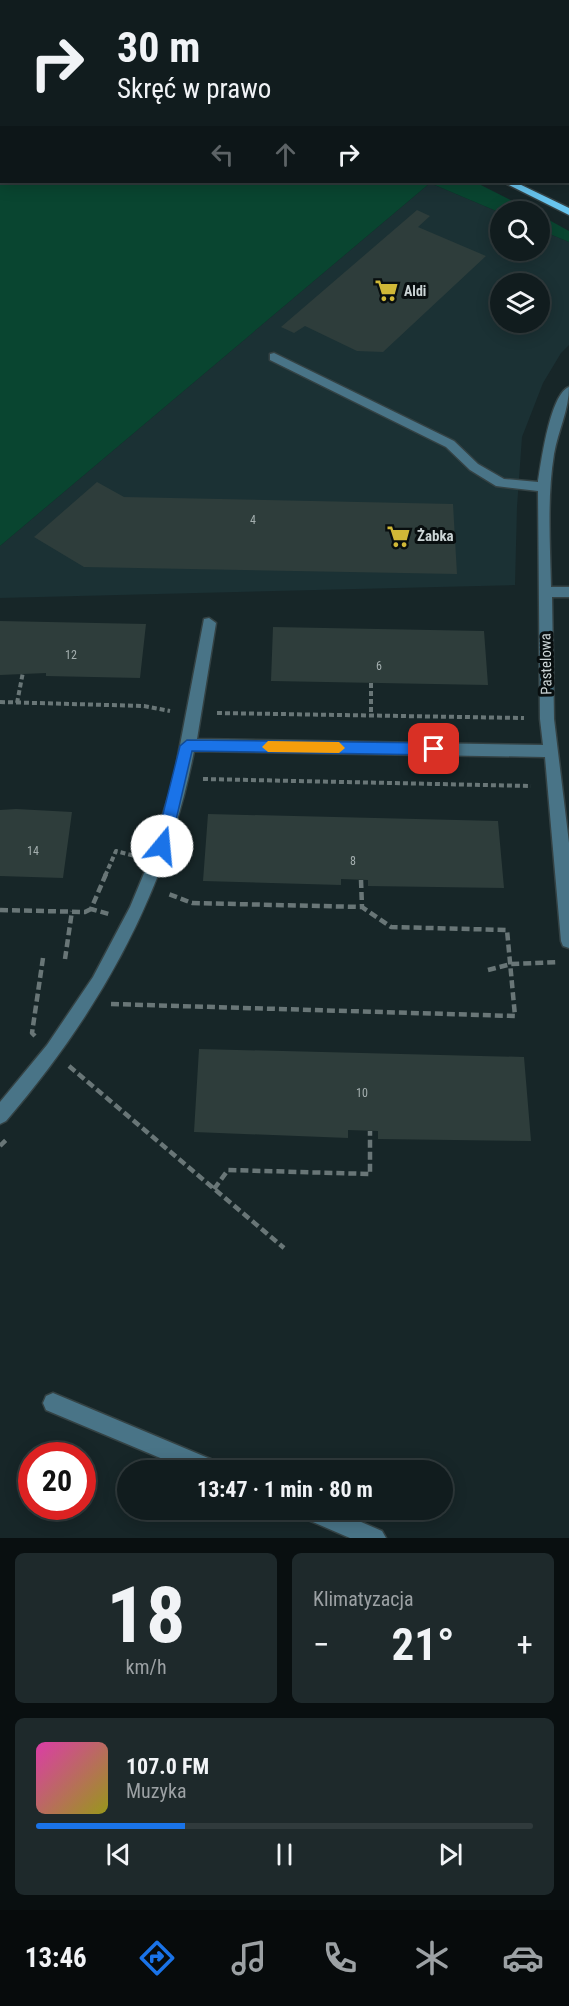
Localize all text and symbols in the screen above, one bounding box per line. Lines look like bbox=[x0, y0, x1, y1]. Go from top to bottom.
text: 30 m bbox=[117, 23, 200, 72]
icon: right bbox=[18, 24, 96, 102]
text: Skręć w prawo bbox=[117, 73, 271, 105]
icon: left bbox=[206, 138, 239, 171]
icon: ahead bbox=[269, 138, 302, 171]
icon: right bbox=[332, 138, 365, 171]
map controls bbox=[490, 201, 550, 333]
button: search bbox=[490, 201, 550, 261]
button: layers bbox=[490, 273, 550, 333]
supermarket icon: Aldi bbox=[373, 278, 399, 304]
place label: Aldi bbox=[404, 283, 426, 299]
house number: 4 bbox=[250, 513, 256, 527]
supermarket icon: Żabka bbox=[386, 523, 412, 549]
place label: Żabka bbox=[417, 527, 454, 545]
street label: Pastelowa bbox=[536, 633, 556, 695]
house number: 12 bbox=[65, 648, 77, 662]
house number: 6 bbox=[376, 659, 382, 673]
pin bbox=[408, 723, 459, 774]
icon: arrive bbox=[417, 732, 450, 765]
position arrow bbox=[130, 814, 194, 878]
house number: 14 bbox=[27, 844, 39, 858]
house number: 8 bbox=[350, 854, 356, 868]
house number: 10 bbox=[356, 1086, 368, 1100]
speed limit sign: 20 bbox=[18, 1442, 96, 1520]
text: 13:47 · 1 min · 80 m bbox=[197, 1477, 373, 1502]
text: 18 bbox=[107, 1570, 185, 1661]
text: Klimatyzacja bbox=[313, 1587, 414, 1611]
text: 21° bbox=[392, 1618, 455, 1671]
text: − bbox=[313, 1625, 330, 1664]
text: + bbox=[517, 1625, 533, 1664]
text: km/h bbox=[125, 1655, 167, 1679]
text: 107.0 FM bbox=[126, 1754, 209, 1779]
text: Muzyka bbox=[126, 1779, 186, 1803]
icon: previous bbox=[102, 1838, 135, 1871]
icon: pause bbox=[268, 1838, 301, 1871]
icon: next bbox=[434, 1838, 467, 1871]
icon: directions bbox=[136, 1937, 178, 1979]
icon: music bbox=[228, 1937, 270, 1979]
icon: phone bbox=[319, 1937, 361, 1979]
icon: climate bbox=[411, 1937, 453, 1979]
icon: car bbox=[502, 1937, 544, 1979]
text: 13:46 bbox=[25, 1942, 87, 1974]

